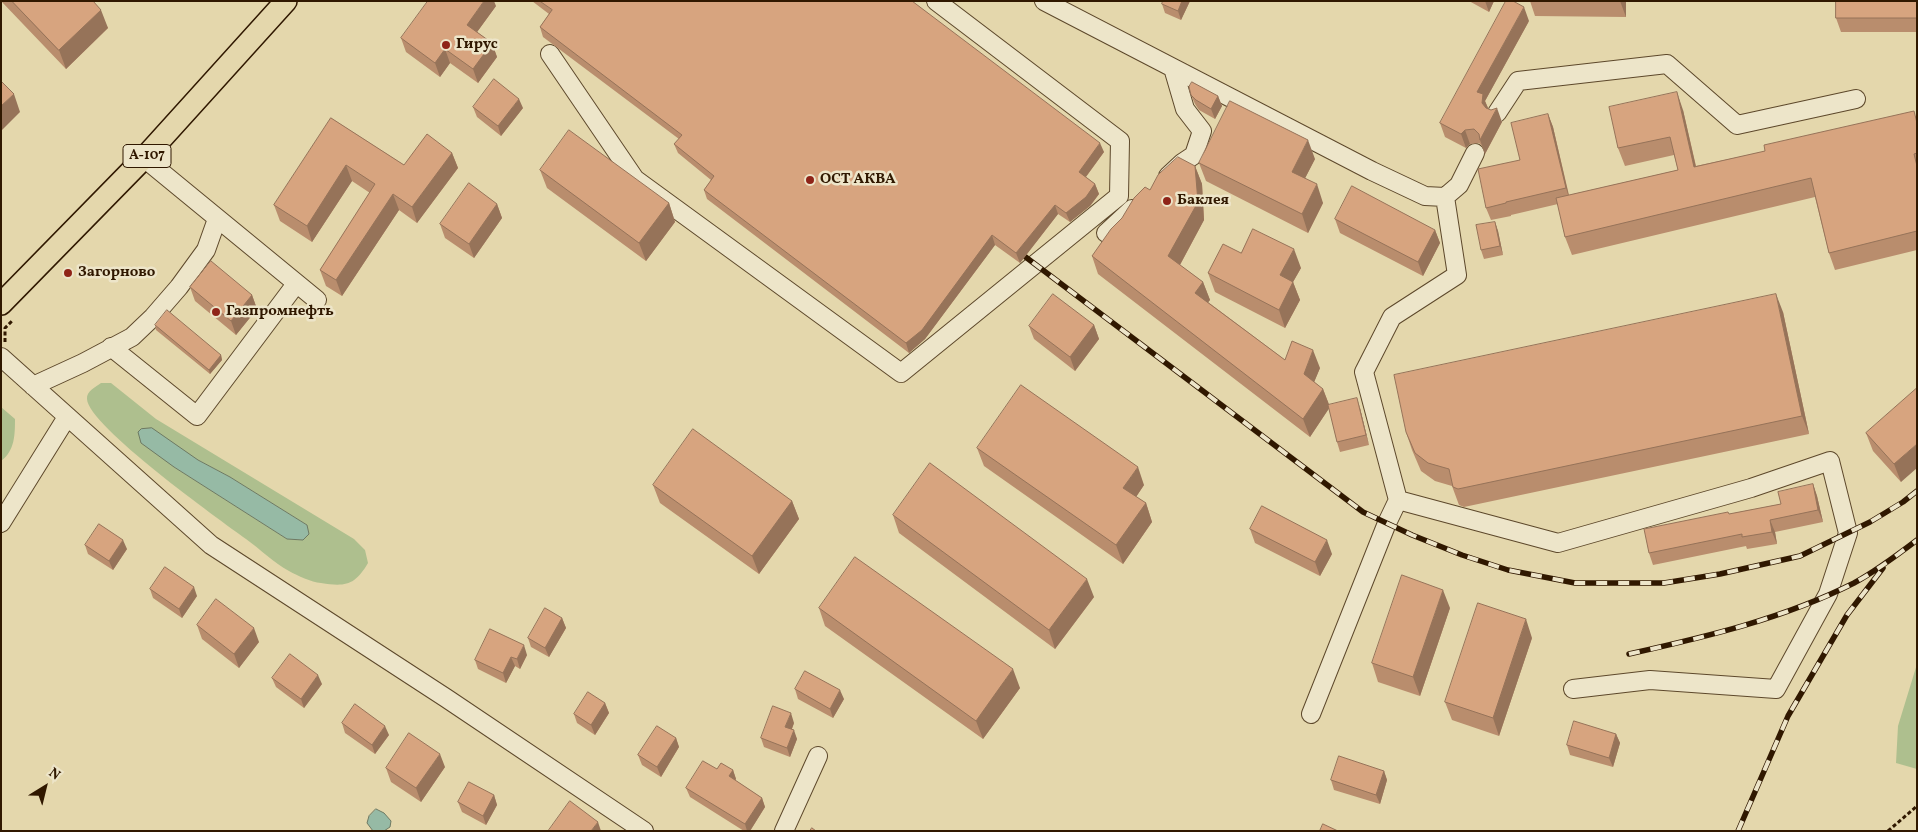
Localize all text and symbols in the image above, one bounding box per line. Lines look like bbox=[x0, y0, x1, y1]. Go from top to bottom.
place label: Гирус bbox=[456, 36, 498, 54]
marker: Гирус bbox=[440, 39, 452, 51]
road number: А-107 bbox=[123, 144, 171, 168]
place label: ОСТ АКВА bbox=[820, 171, 896, 189]
marker: ОСТ АКВА bbox=[804, 174, 816, 186]
place label: Баклея bbox=[1177, 192, 1229, 210]
marker: Баклея bbox=[1161, 195, 1173, 207]
place label: Загорново bbox=[78, 264, 155, 282]
marker: Загорново bbox=[62, 267, 74, 279]
place label: Газпромнефть bbox=[226, 303, 334, 321]
marker: Газпромнефть bbox=[210, 306, 222, 318]
north arrow bbox=[20, 762, 70, 812]
text: N bbox=[44, 764, 64, 785]

